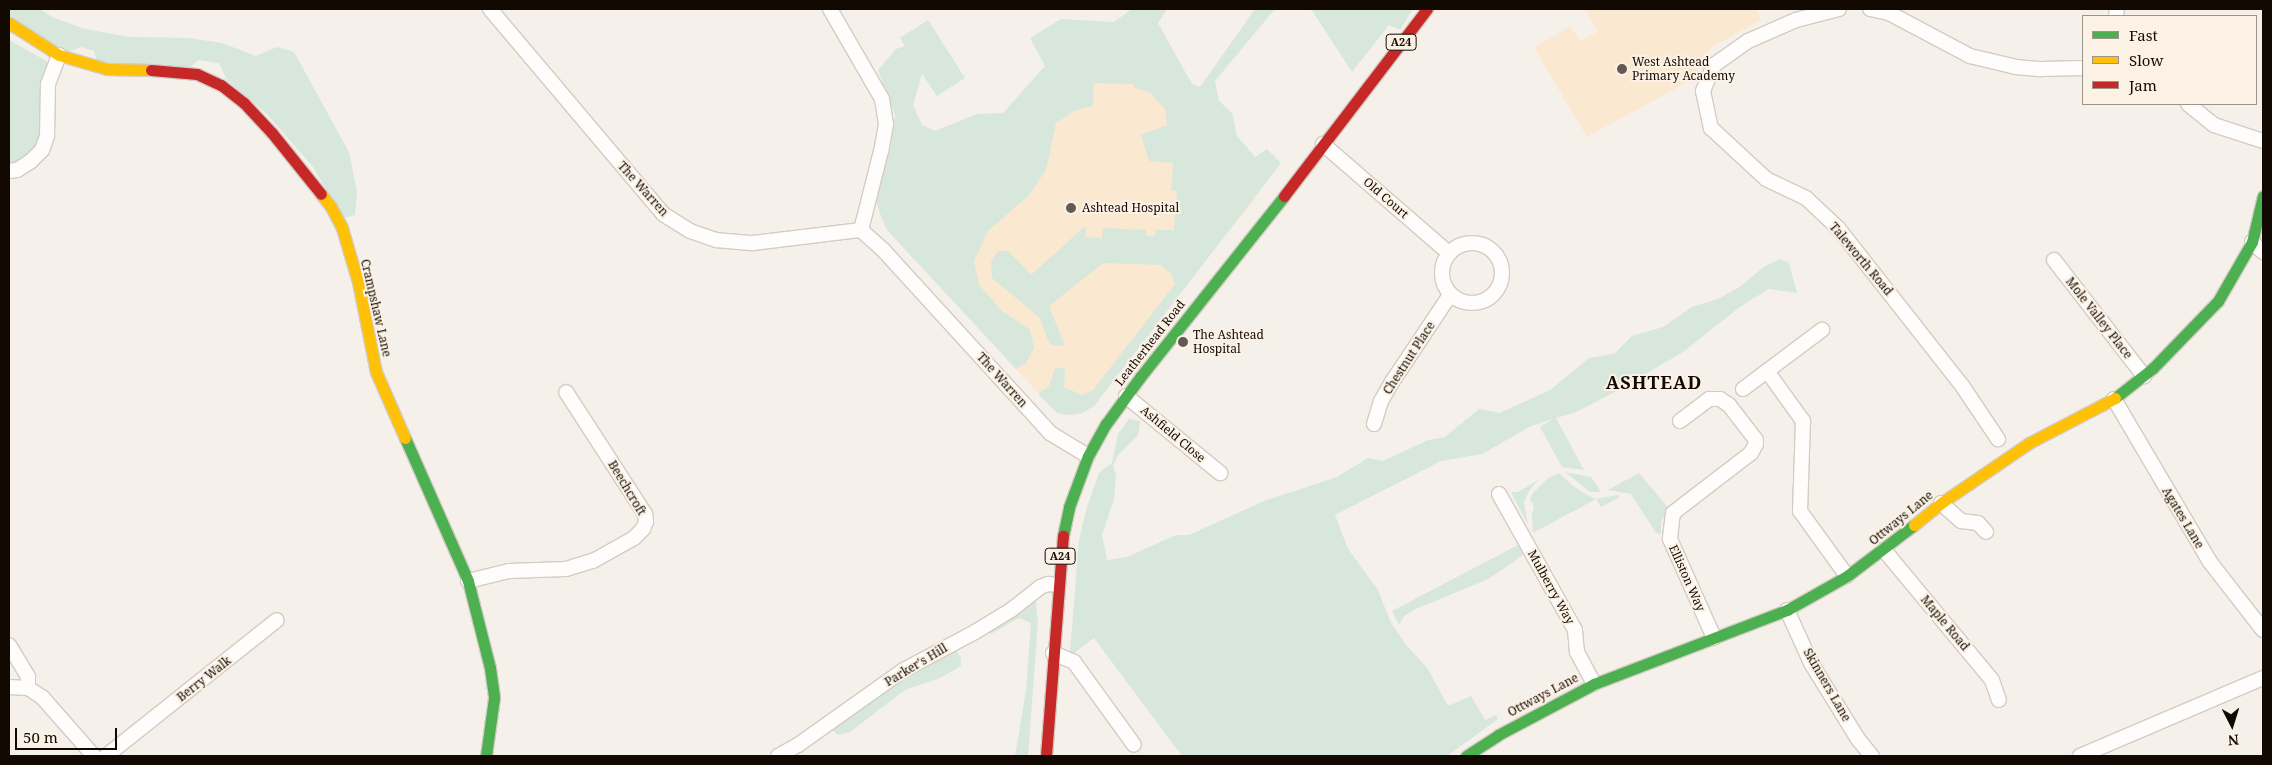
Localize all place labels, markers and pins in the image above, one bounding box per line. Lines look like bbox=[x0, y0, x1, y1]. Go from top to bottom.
place label: West Ashtead Primary Academy bbox=[1632, 55, 1735, 83]
marker: West Ashtead Primary Academy bbox=[1616, 63, 1628, 75]
marker: Ashtead Hospital bbox=[1064, 201, 1078, 215]
place label: Ashtead Hospital bbox=[1082, 201, 1179, 215]
place label: The Ashtead Hospital bbox=[1193, 328, 1264, 356]
marker: The Ashtead Hospital bbox=[1177, 336, 1189, 348]

